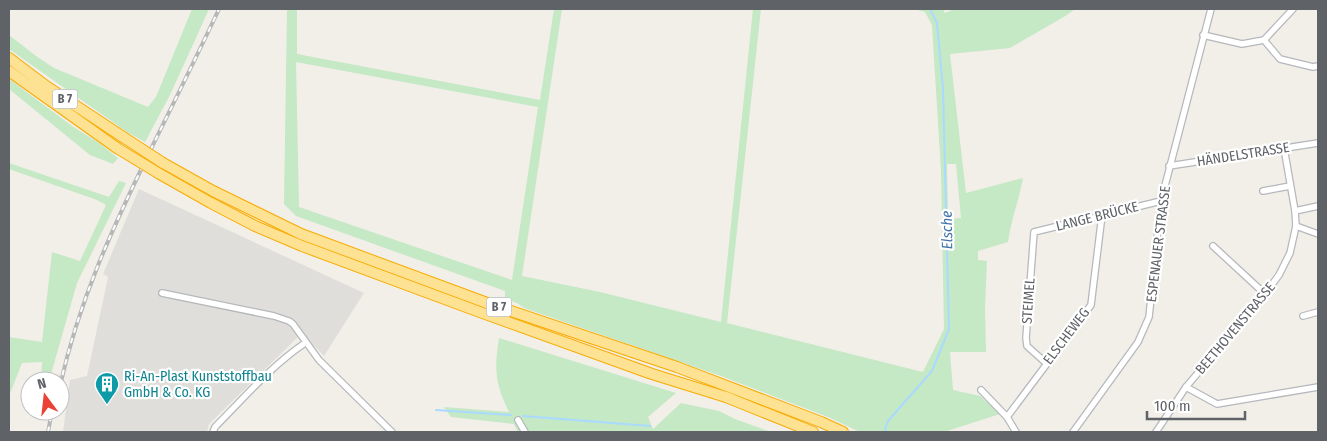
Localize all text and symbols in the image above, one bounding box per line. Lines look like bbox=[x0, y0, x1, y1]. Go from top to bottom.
road number: B 7 bbox=[52, 90, 78, 108]
street label: HÄNDELSTRASSE bbox=[1196, 139, 1291, 170]
street label: ESPENAUER STRASSE bbox=[1143, 184, 1174, 303]
street label: LANGE BRÜCKE bbox=[1054, 197, 1141, 235]
water label: Elsche bbox=[938, 211, 956, 249]
street label: STEIMEL bbox=[1018, 277, 1039, 325]
street label: BEETHOVENSTRASSE bbox=[1192, 278, 1279, 378]
road number: B 7 bbox=[486, 298, 512, 316]
street label: ELSCHEWEG bbox=[1040, 305, 1093, 368]
place label: Ri-An-Plast Kunststoffbau GmbH & Co. KG bbox=[124, 368, 272, 401]
north arrow bbox=[20, 371, 70, 421]
building icon: Ri-An-Plast Kunststoffbau GmbH & Co. KG bbox=[94, 371, 120, 405]
text: N bbox=[36, 375, 48, 393]
scale bar bbox=[1147, 388, 1244, 420]
text: 100 m bbox=[1154, 397, 1191, 415]

